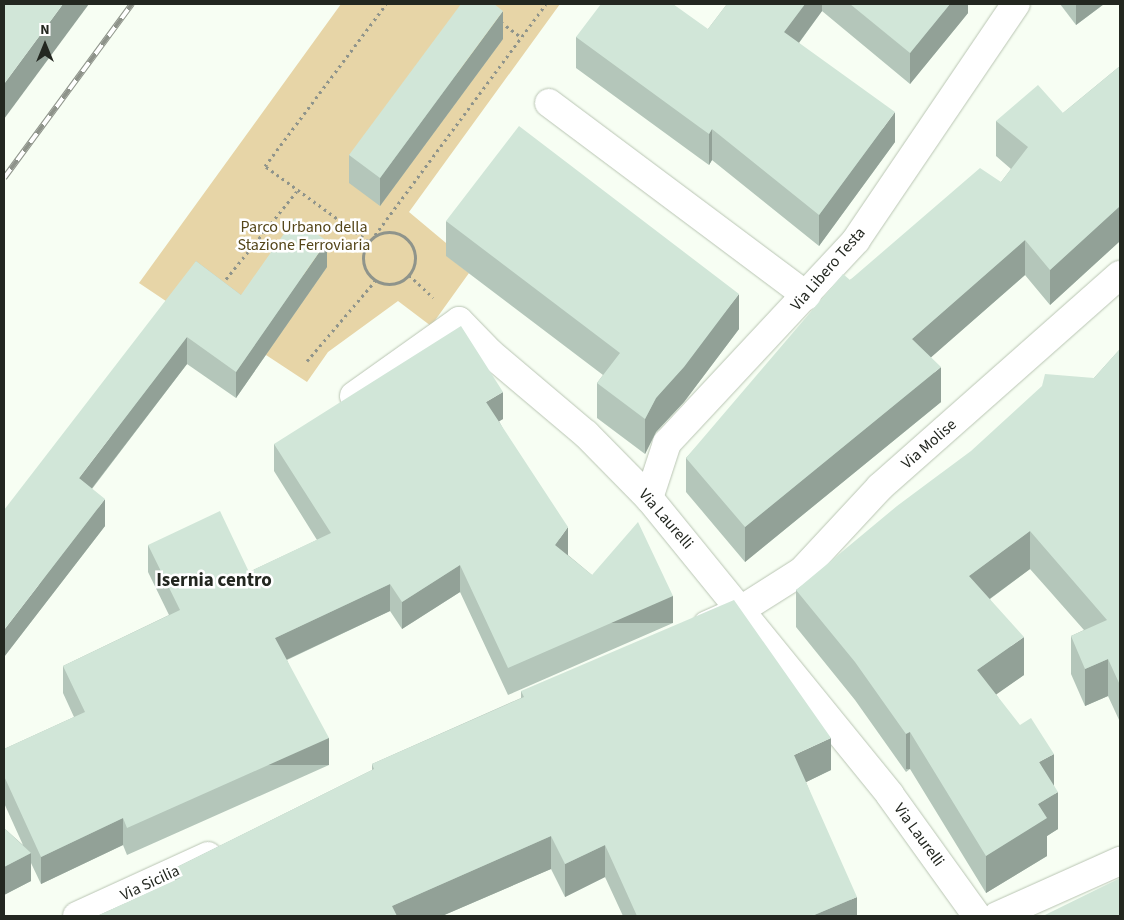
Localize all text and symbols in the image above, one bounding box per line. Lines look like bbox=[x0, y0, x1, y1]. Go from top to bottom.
north arrow bbox=[20, 20, 70, 70]
text: N bbox=[40, 20, 50, 40]
park label: Parco Urbano della Stazione Ferroviaria bbox=[238, 217, 370, 255]
street label: Via Libero Testa bbox=[787, 223, 869, 315]
street label: Via Molise bbox=[898, 415, 960, 473]
street label: Via Laurelli bbox=[635, 485, 697, 553]
district label: Isernia centro bbox=[156, 570, 272, 592]
street label: Via Laurelli bbox=[890, 800, 948, 870]
street label: Via Sicilia bbox=[117, 861, 183, 905]

